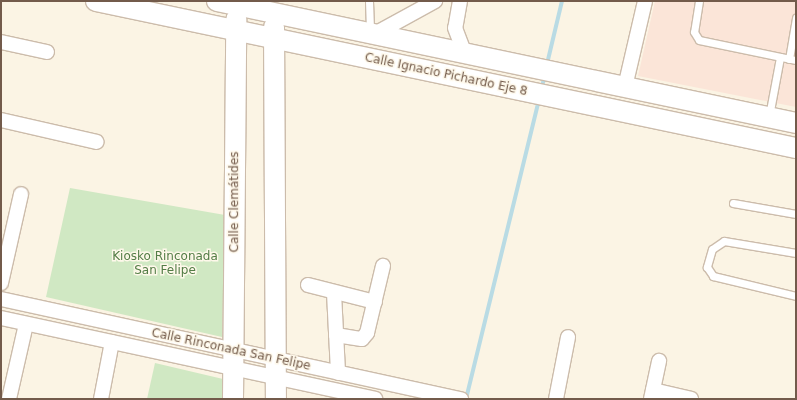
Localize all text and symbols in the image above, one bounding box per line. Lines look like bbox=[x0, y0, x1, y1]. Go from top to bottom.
street label: Calle Ignacio Pichardo Eje 8 bbox=[363, 51, 529, 99]
street label: Calle Clemátides bbox=[228, 151, 242, 253]
park label: Kiosko Rinconada San Felipe bbox=[112, 250, 218, 278]
street label: Calle Rinconada San Felipe bbox=[150, 326, 312, 374]

